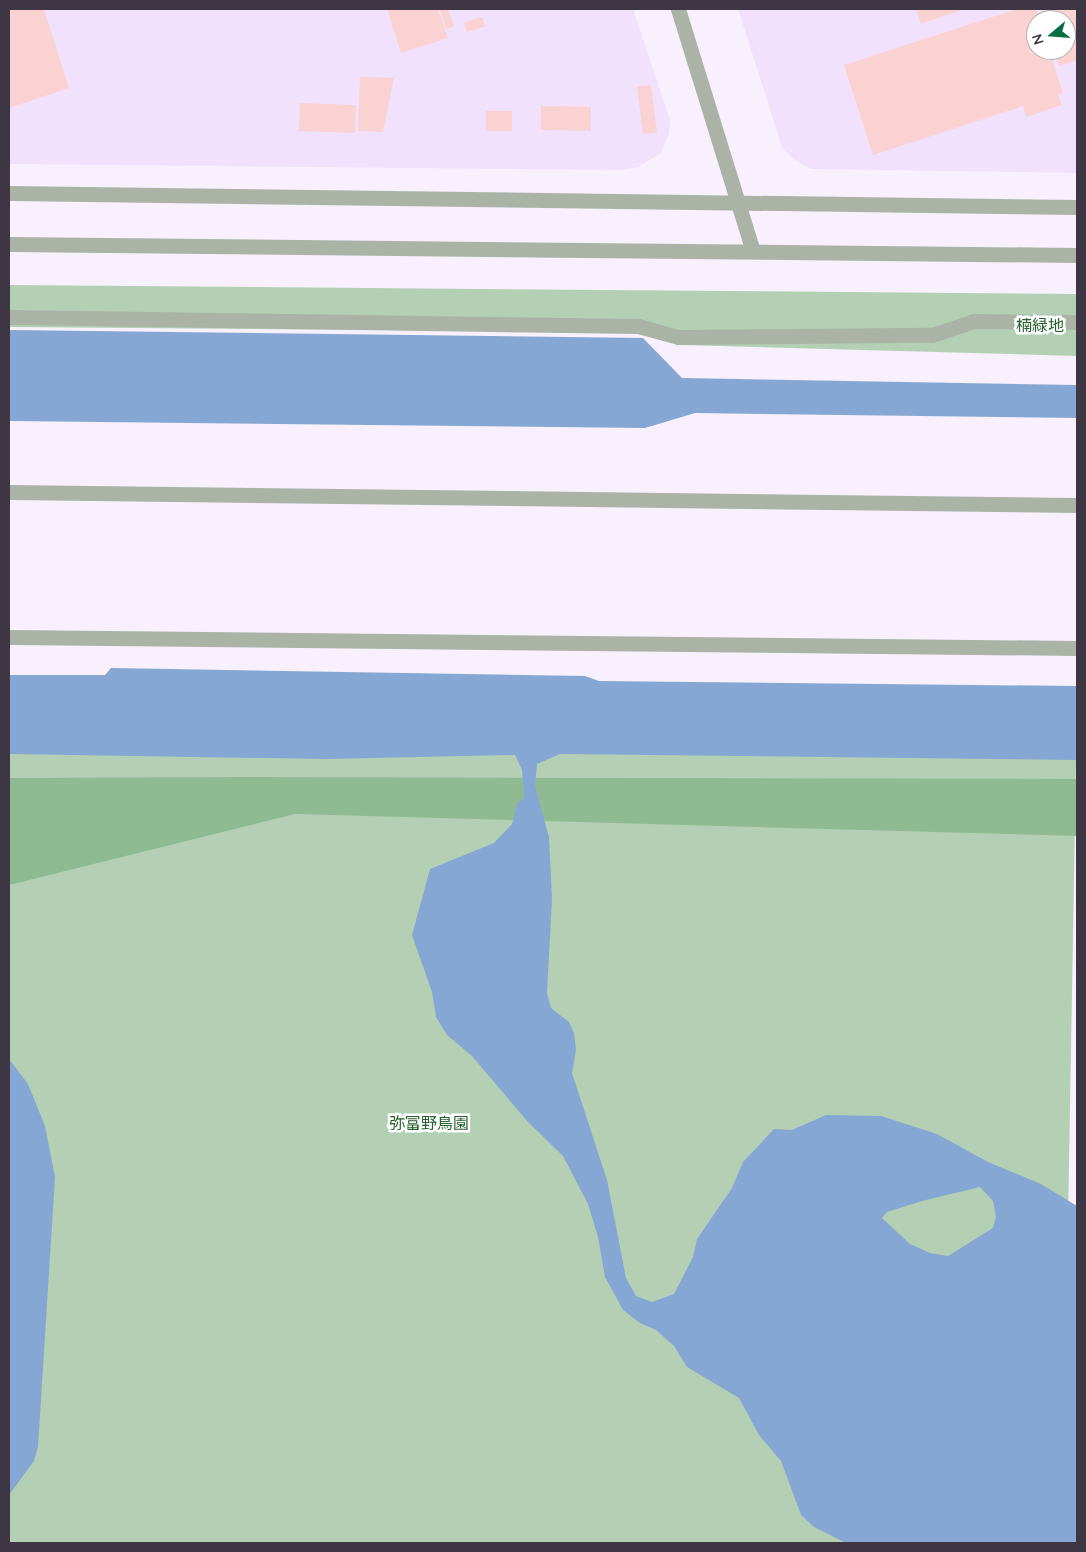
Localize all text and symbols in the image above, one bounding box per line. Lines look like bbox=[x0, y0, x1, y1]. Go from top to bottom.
north arrow bbox=[1026, 10, 1076, 60]
text: N bbox=[1028, 32, 1048, 47]
park label: 楠緑地 bbox=[1016, 315, 1064, 335]
park label: 弥富野鳥園 bbox=[389, 1113, 469, 1133]

